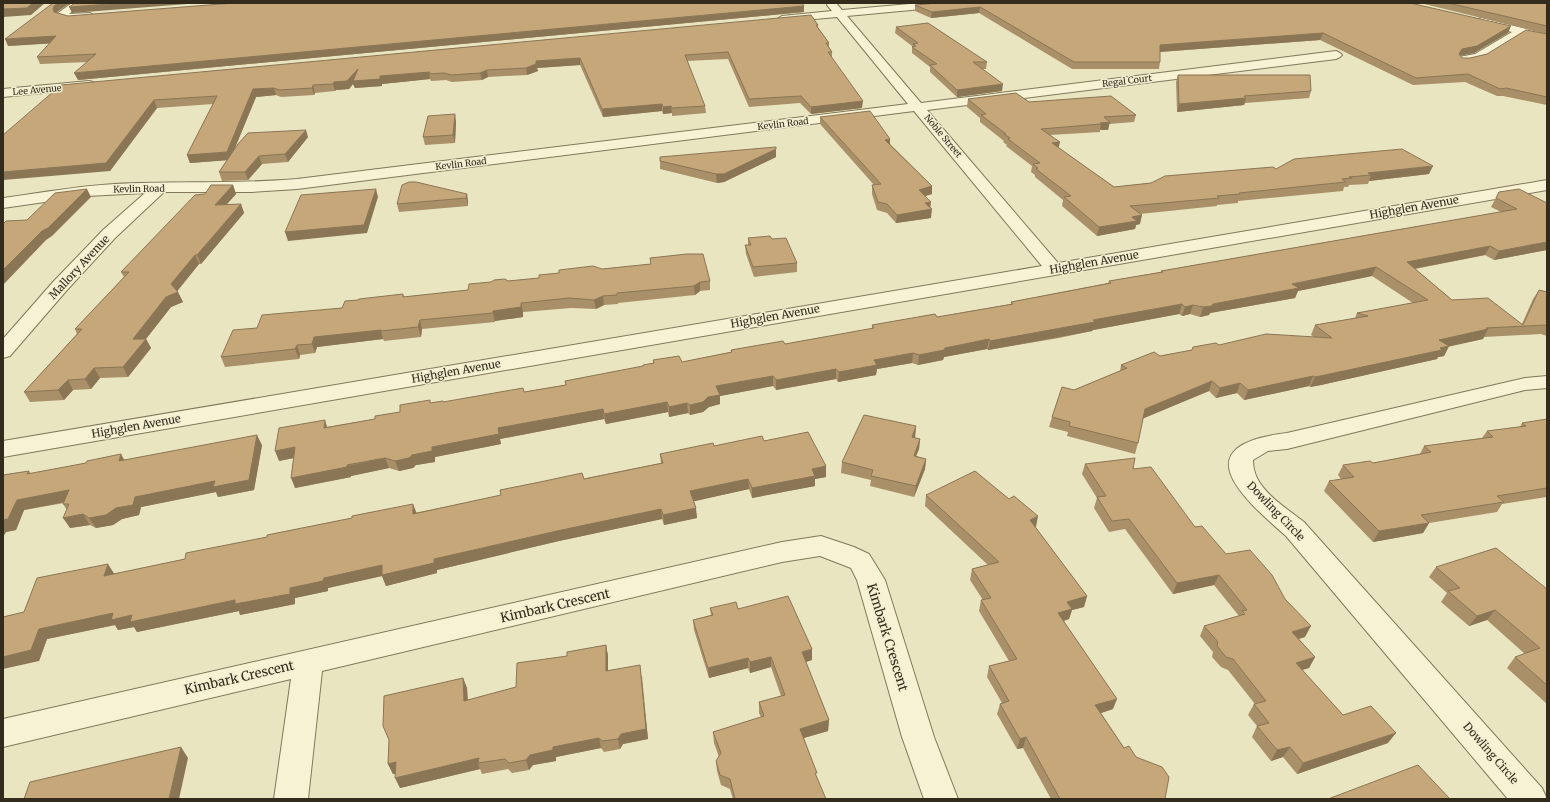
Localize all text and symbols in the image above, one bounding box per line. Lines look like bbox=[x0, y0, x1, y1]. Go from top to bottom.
street label: Regal Court bbox=[1101, 72, 1153, 89]
street label: Lee Avenue bbox=[12, 82, 62, 97]
street label: Noble Street bbox=[922, 112, 965, 160]
street label: Kevlin Road bbox=[757, 115, 810, 132]
street label: Kevlin Road bbox=[435, 155, 488, 172]
street label: Kevlin Road bbox=[113, 183, 165, 194]
street label: Highglen Avenue bbox=[1368, 192, 1460, 222]
street label: Mallory Avenue bbox=[46, 232, 113, 302]
street label: Highglen Avenue bbox=[1048, 247, 1140, 277]
street label: Highglen Avenue bbox=[729, 301, 821, 331]
street label: Highglen Avenue bbox=[410, 356, 502, 386]
street label: Highglen Avenue bbox=[90, 411, 182, 441]
street label: Dowling Circle bbox=[1244, 478, 1308, 544]
street label: Kimbark Crescent bbox=[863, 581, 912, 693]
street label: Kimbark Crescent bbox=[499, 585, 612, 626]
street label: Kimbark Crescent bbox=[183, 657, 296, 698]
street label: Dowling Circle bbox=[1460, 719, 1522, 787]

